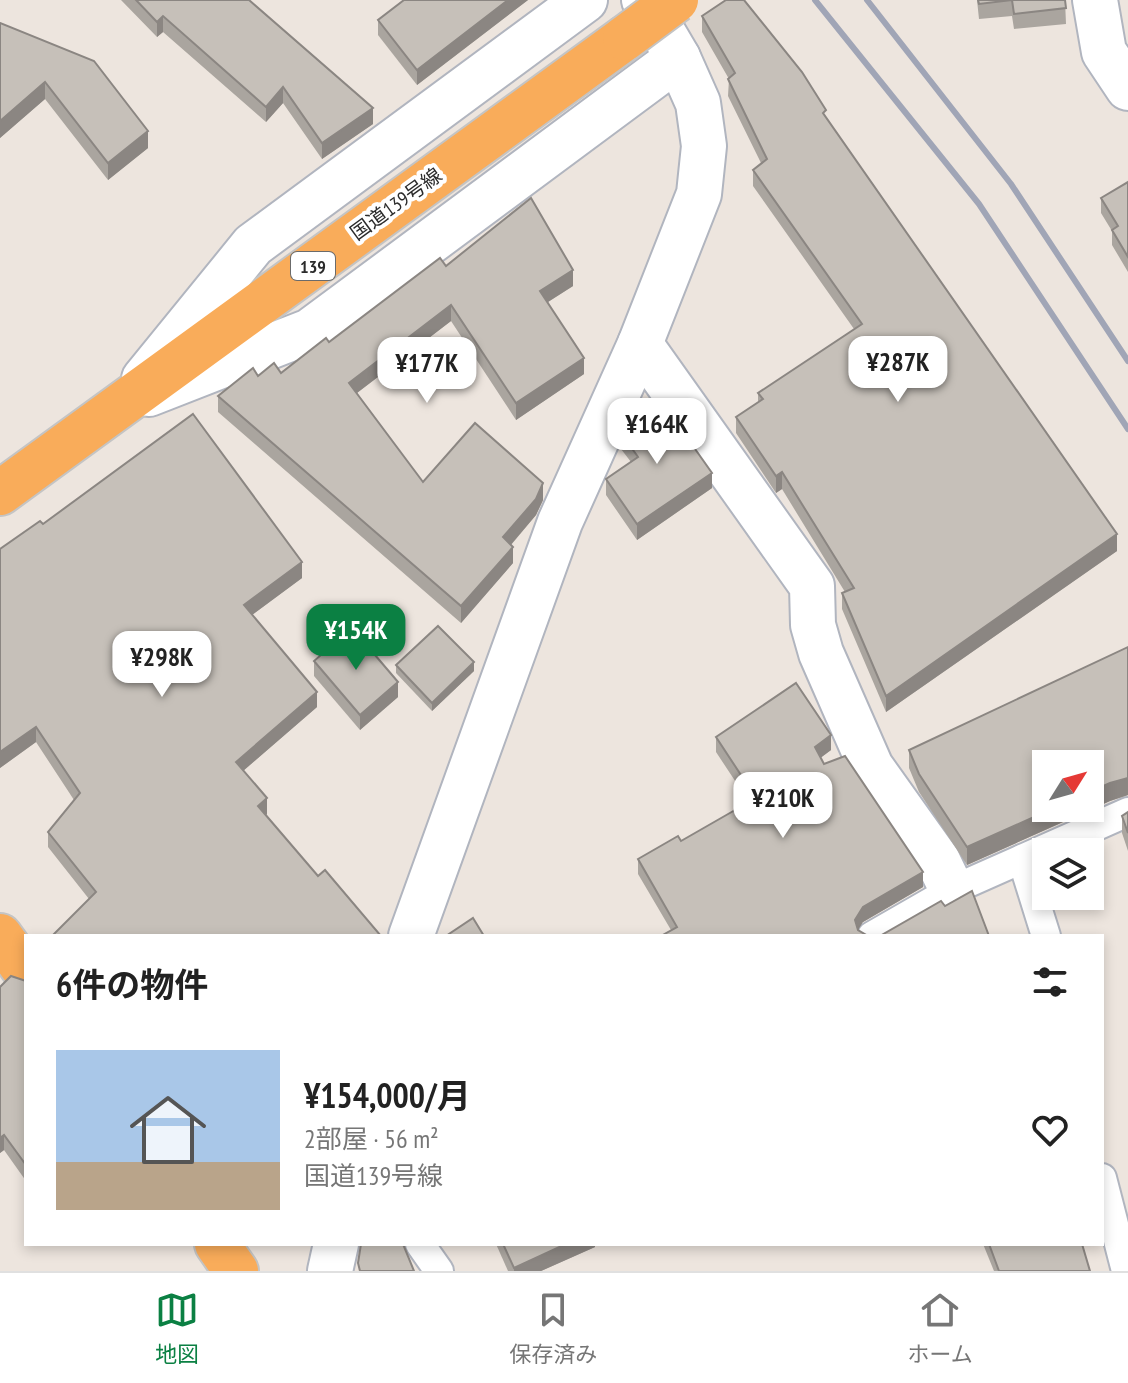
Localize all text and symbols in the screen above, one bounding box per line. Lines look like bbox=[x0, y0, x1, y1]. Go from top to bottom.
street label: 国道139号線 bbox=[345, 162, 447, 246]
road number: 139 bbox=[291, 252, 335, 280]
pin: ¥287K bbox=[842, 336, 954, 404]
pin: ¥177K bbox=[371, 337, 483, 405]
text: ¥287K bbox=[866, 345, 930, 378]
text: ¥177K bbox=[395, 346, 459, 379]
pin: ¥164K bbox=[601, 398, 713, 466]
text: ¥164K bbox=[625, 407, 689, 440]
pin: ¥154K bbox=[300, 604, 412, 672]
text: ¥154K bbox=[324, 613, 388, 646]
pin: ¥298K bbox=[106, 631, 218, 699]
text: ¥298K bbox=[130, 640, 194, 673]
north arrow bbox=[1032, 750, 1104, 822]
map controls bbox=[1032, 750, 1104, 910]
pin: ¥210K bbox=[727, 772, 839, 840]
text: ¥210K bbox=[751, 781, 815, 814]
button: layers bbox=[1032, 838, 1104, 910]
icon: filters bbox=[1028, 960, 1072, 1004]
text: 6件の物件 bbox=[56, 962, 208, 1006]
text: ¥154,000/月 bbox=[304, 1073, 471, 1117]
icon: home bbox=[120, 1082, 216, 1178]
icon: heart bbox=[1028, 1108, 1072, 1152]
text: 2部屋 · 56 m² bbox=[304, 1122, 439, 1155]
text: 国道139号線 bbox=[304, 1159, 443, 1192]
tab: 地図 bbox=[155, 1288, 199, 1368]
tab: 保存済み bbox=[509, 1288, 597, 1368]
tab: ホーム bbox=[908, 1288, 973, 1368]

